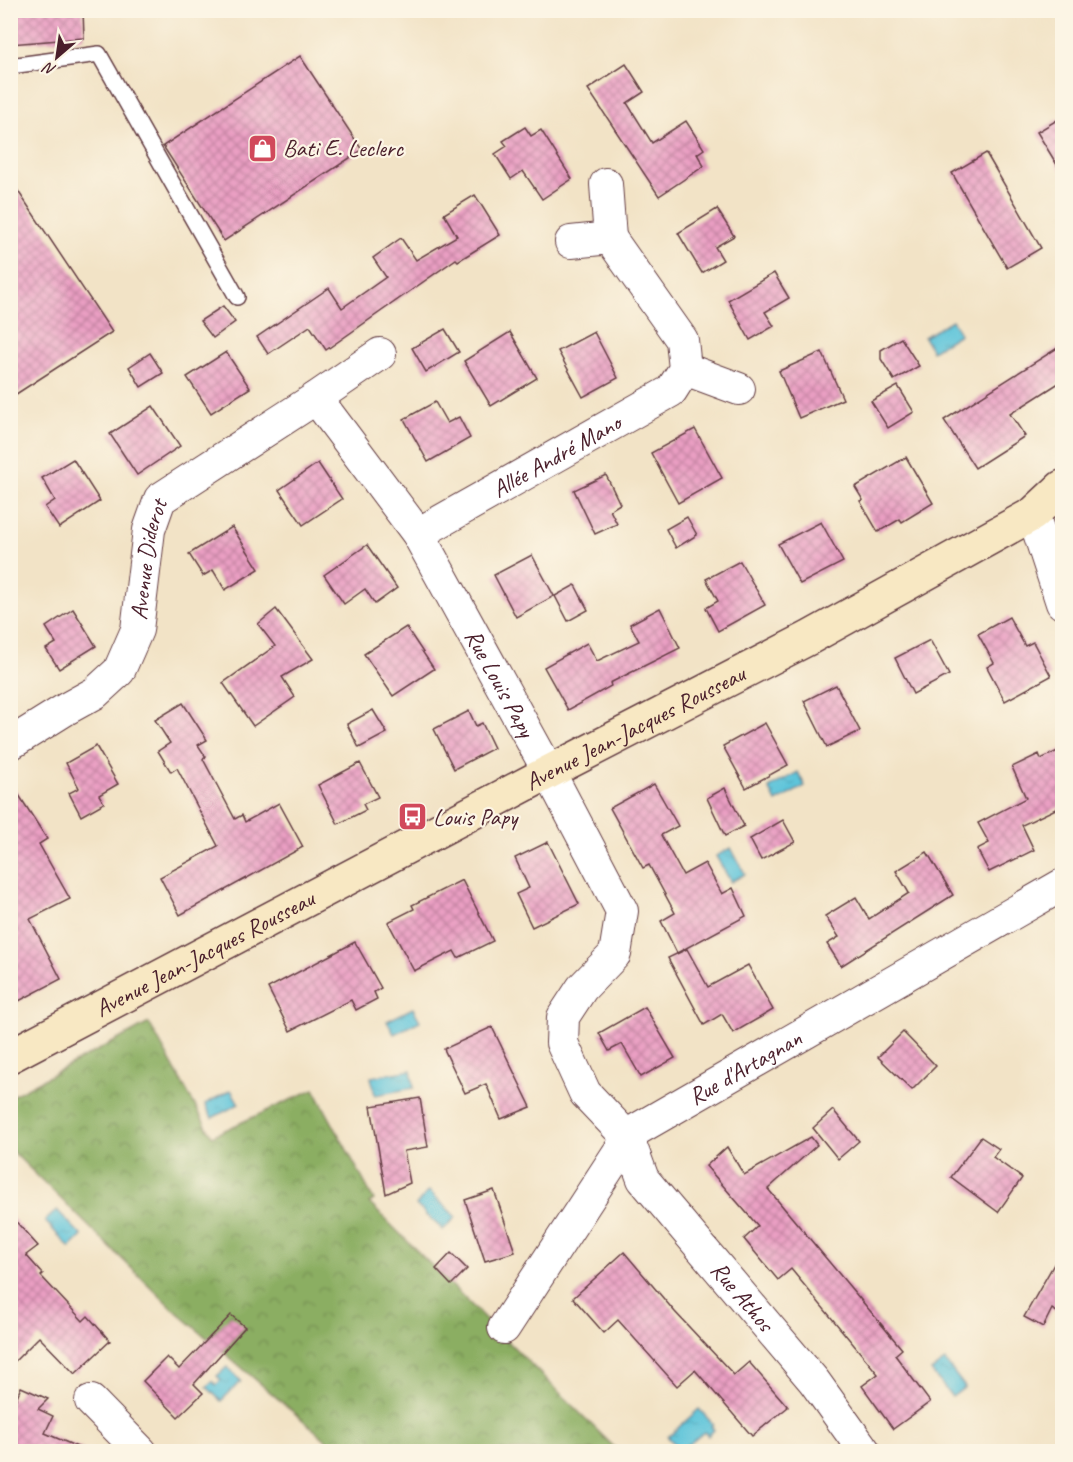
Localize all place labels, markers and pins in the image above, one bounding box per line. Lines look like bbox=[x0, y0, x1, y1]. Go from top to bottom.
shop icon: Bati E. Leclerc bbox=[246, 132, 278, 164]
place label: Bati E. Leclerc bbox=[283, 133, 405, 163]
bus stop icon: Louis Papy bbox=[396, 801, 428, 833]
place label: Louis Papy bbox=[433, 802, 519, 832]

